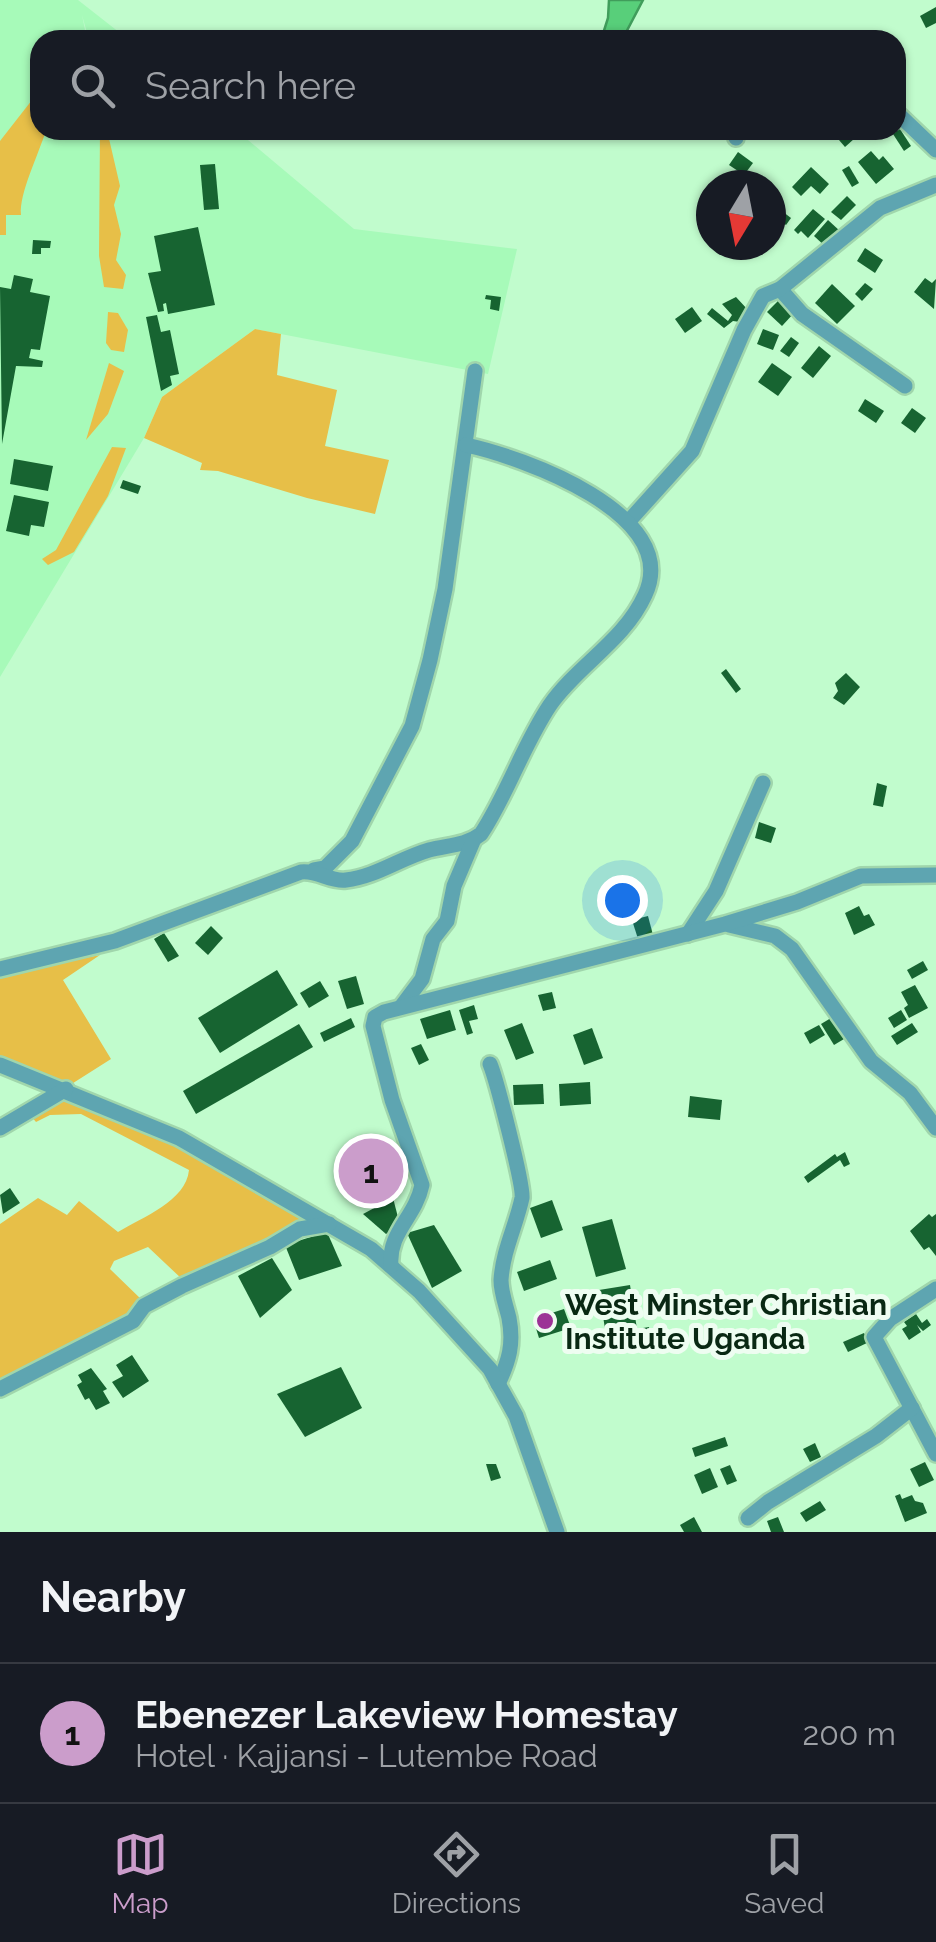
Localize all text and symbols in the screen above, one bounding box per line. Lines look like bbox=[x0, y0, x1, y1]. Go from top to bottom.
search box bbox=[30, 30, 906, 140]
icon: search bbox=[65, 58, 120, 113]
text: Search here bbox=[145, 63, 356, 108]
north arrow bbox=[696, 170, 786, 260]
your location bbox=[597, 875, 648, 926]
pin: 1 bbox=[338, 1134, 404, 1208]
place label: West Minster Christian Institute Uganda bbox=[565, 1287, 887, 1356]
marker: West Minster Christian Institute Uganda bbox=[534, 1310, 556, 1332]
text: Nearby bbox=[40, 1573, 186, 1622]
text: Ebenezer Lakeview Homestay bbox=[135, 1692, 678, 1737]
text: 1 bbox=[65, 1715, 80, 1752]
text: 200 m bbox=[803, 1715, 896, 1752]
text: Hotel · Kajjansi - Lutembe Road bbox=[135, 1737, 598, 1774]
tab: Map bbox=[112, 1827, 169, 1920]
tab: Directions bbox=[392, 1827, 521, 1920]
tab: Saved bbox=[744, 1827, 824, 1920]

